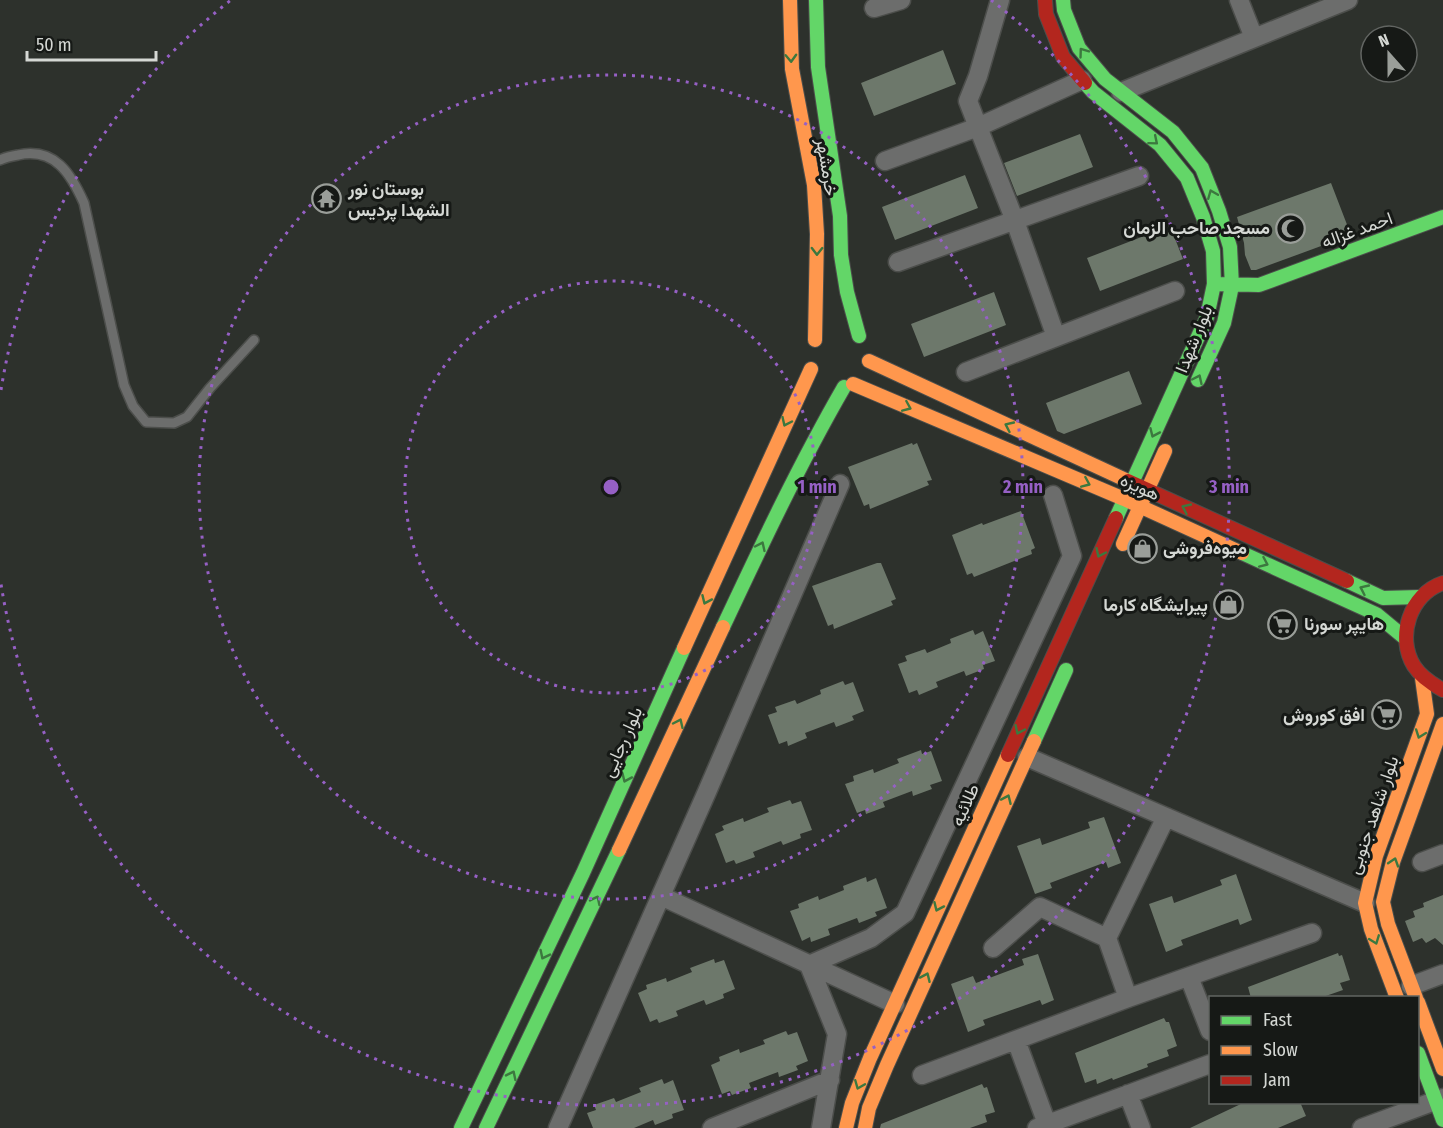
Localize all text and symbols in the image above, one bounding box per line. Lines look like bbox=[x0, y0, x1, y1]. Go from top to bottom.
scale bar bbox=[27, 24, 156, 62]
north arrow bbox=[1359, 24, 1419, 84]
text: N bbox=[1376, 30, 1392, 51]
text: 50 m bbox=[36, 34, 72, 56]
one-way arrow bbox=[1080, 48, 1091, 59]
one-way arrow bbox=[785, 54, 798, 63]
one-way arrow bbox=[1147, 133, 1158, 144]
street label: خرمشهر bbox=[811, 135, 842, 198]
place label: بوستان نور الشهدا پردیس bbox=[347, 178, 450, 222]
temple icon: بوستان نور الشهدا پردیس bbox=[311, 183, 343, 215]
one-way arrow bbox=[1207, 189, 1220, 200]
street label: احمد غزاله bbox=[1318, 207, 1396, 253]
mosque icon: مسجد صاحب الزمان bbox=[1275, 212, 1307, 244]
place label: مسجد صاحب الزمان bbox=[1123, 217, 1270, 239]
one-way arrow bbox=[811, 247, 823, 256]
street label: بلوار شهدا bbox=[1171, 302, 1217, 376]
one-way arrow bbox=[1191, 375, 1203, 386]
one-way arrow bbox=[901, 400, 912, 412]
one-way arrow bbox=[782, 416, 794, 427]
one-way arrow bbox=[1005, 422, 1016, 434]
one-way arrow bbox=[1150, 426, 1162, 437]
street label: هویزه bbox=[1117, 469, 1163, 505]
text: 1 min bbox=[797, 476, 837, 498]
text: 2 min bbox=[1002, 476, 1043, 498]
one-way arrow bbox=[1080, 476, 1091, 488]
text: 3 min bbox=[1208, 476, 1249, 498]
centre of rings bbox=[601, 477, 621, 497]
one-way arrow bbox=[1182, 503, 1193, 515]
shop icon: میوه‌فروشی bbox=[1126, 532, 1158, 564]
place label: میوه‌فروشی bbox=[1163, 537, 1247, 559]
one-way arrow bbox=[754, 542, 766, 553]
one-way arrow bbox=[1096, 546, 1108, 557]
one-way arrow bbox=[1258, 556, 1269, 568]
one-way arrow bbox=[1359, 584, 1370, 596]
shop icon: پیرایشگاه کارما bbox=[1213, 589, 1245, 621]
one-way arrow bbox=[701, 593, 713, 604]
place label: پیرایشگاه کارما bbox=[1103, 594, 1208, 617]
supermarket icon: هایپر سورنا bbox=[1267, 608, 1299, 640]
place label: هایپر سورنا bbox=[1304, 613, 1384, 636]
supermarket icon: افق کوروش bbox=[1370, 699, 1402, 731]
street label: بلوار رجایی bbox=[597, 703, 647, 781]
place label: افق کوروش bbox=[1283, 704, 1365, 726]
one-way arrow bbox=[671, 718, 683, 729]
one-way arrow bbox=[1015, 723, 1027, 734]
one-way arrow bbox=[1414, 729, 1427, 739]
street label: بلوار شاهد جنوبی bbox=[1342, 753, 1404, 877]
one-way arrow bbox=[621, 771, 633, 782]
street label: طلائیه bbox=[946, 780, 984, 830]
one-way arrow bbox=[1000, 795, 1012, 806]
one-way arrow bbox=[1386, 857, 1399, 868]
one-way arrow bbox=[589, 895, 601, 906]
one-way arrow bbox=[934, 901, 946, 912]
one-way arrow bbox=[1368, 934, 1380, 945]
one-way arrow bbox=[540, 948, 552, 959]
one-way arrow bbox=[919, 972, 931, 983]
legend bbox=[1209, 996, 1419, 1104]
text: Fast bbox=[1263, 1009, 1292, 1031]
text: Slow bbox=[1263, 1039, 1298, 1061]
text: Jam bbox=[1263, 1069, 1291, 1091]
one-way arrow bbox=[504, 1071, 516, 1082]
one-way arrow bbox=[854, 1079, 866, 1090]

